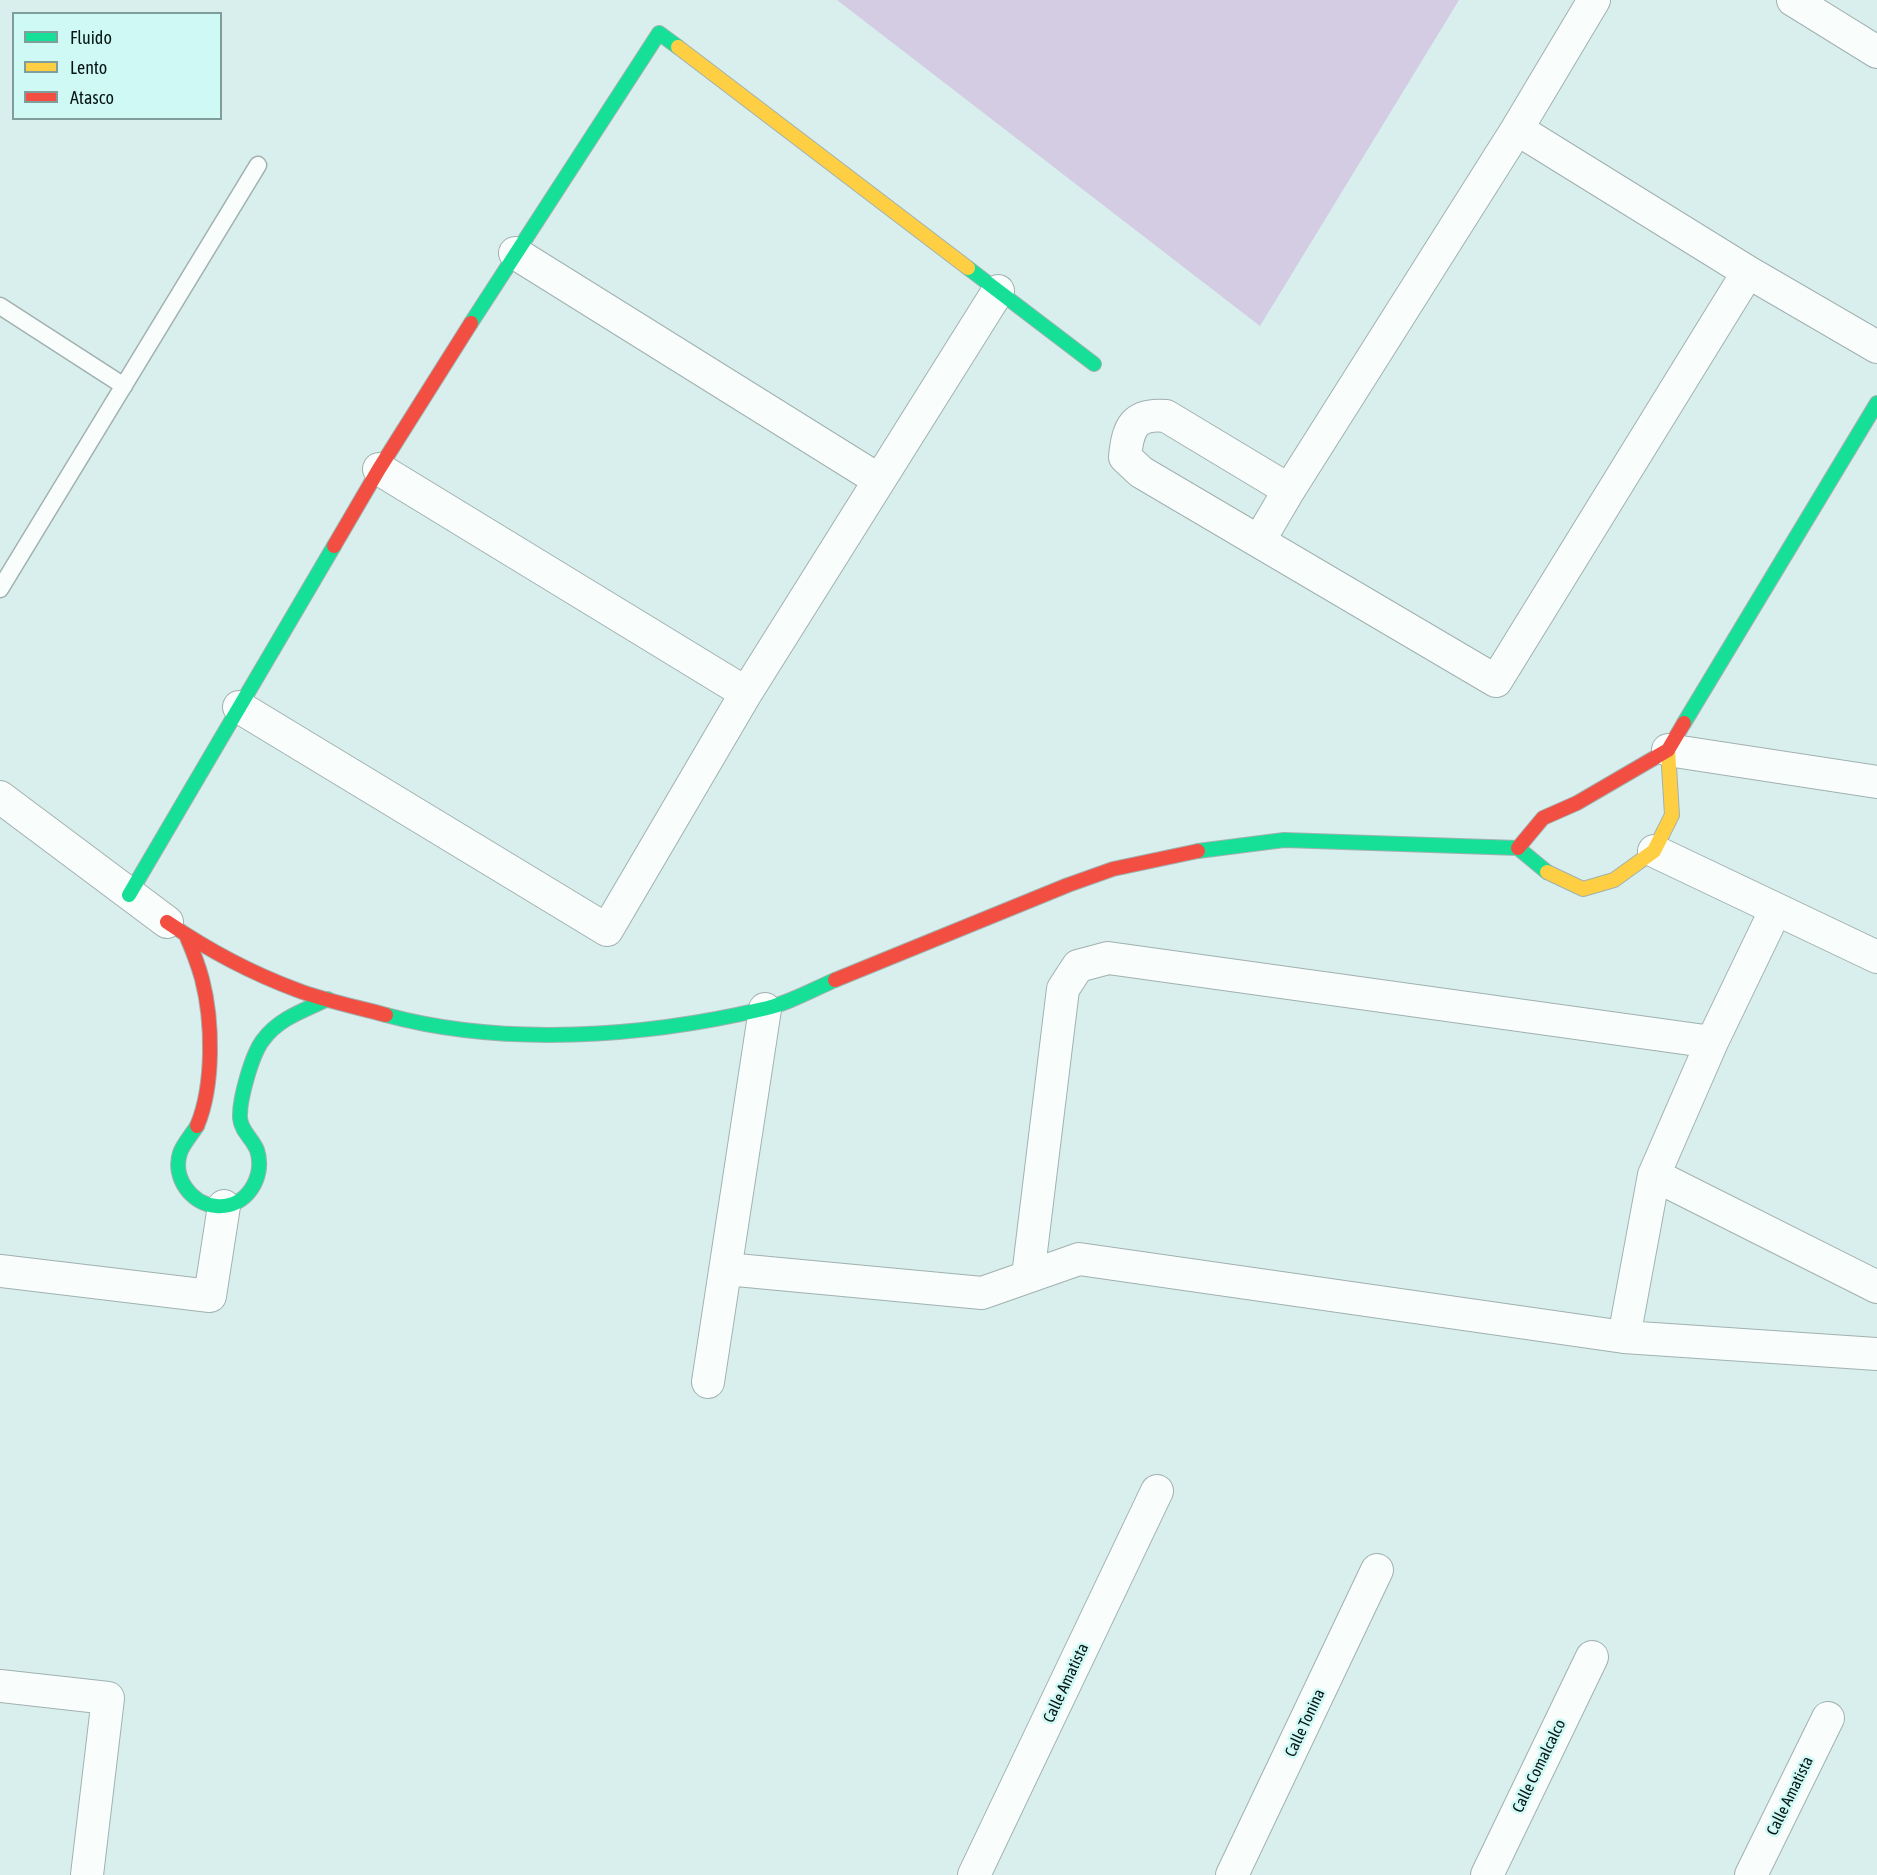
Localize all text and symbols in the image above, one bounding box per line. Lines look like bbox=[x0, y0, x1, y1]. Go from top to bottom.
legend bbox=[12, 12, 222, 120]
text: Fluido bbox=[70, 27, 112, 48]
text: Lento bbox=[70, 57, 107, 78]
text: Atasco bbox=[70, 87, 114, 108]
street label: Calle Amatista bbox=[1039, 1640, 1093, 1726]
street label: Calle Tonina bbox=[1281, 1686, 1329, 1760]
street label: Calle Comalcalco bbox=[1508, 1716, 1570, 1816]
street label: Calle Amatista bbox=[1763, 1754, 1817, 1838]

